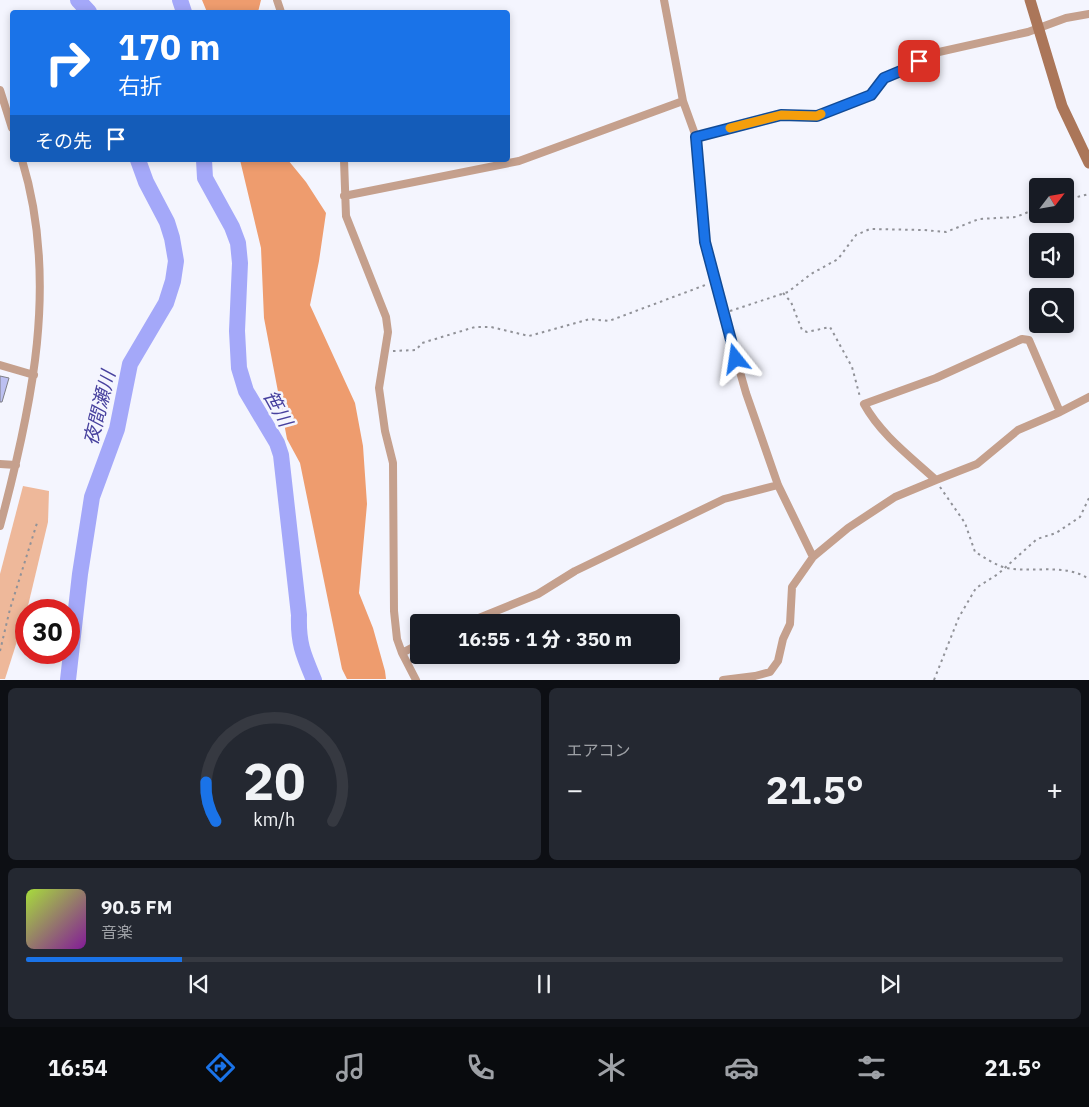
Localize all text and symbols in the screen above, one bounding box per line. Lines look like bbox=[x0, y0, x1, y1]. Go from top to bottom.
text: 170 m bbox=[118, 24, 221, 70]
icon: right bbox=[35, 30, 100, 95]
pin bbox=[898, 40, 940, 82]
icon: arrive bbox=[905, 47, 933, 75]
text: 右折 bbox=[118, 71, 162, 100]
icon: arrive bbox=[102, 125, 130, 153]
text: その先 bbox=[35, 129, 92, 153]
north arrow bbox=[1029, 178, 1074, 222]
map controls bbox=[1029, 178, 1074, 333]
button: sound bbox=[1029, 233, 1074, 278]
button: search bbox=[1029, 288, 1074, 333]
position arrow bbox=[709, 332, 761, 384]
water label: 夜間瀬川 bbox=[78, 366, 120, 448]
water label: 笹川 bbox=[258, 386, 299, 432]
speed limit sign: 30 bbox=[15, 599, 80, 664]
text: 16:55 · 1 分 · 350 m bbox=[458, 627, 632, 651]
text: エアコン bbox=[567, 740, 631, 760]
text: 20 bbox=[243, 747, 305, 814]
text: 21.5° bbox=[766, 765, 864, 814]
text: − bbox=[567, 771, 583, 808]
text: + bbox=[1046, 771, 1063, 808]
text: km/h bbox=[253, 808, 295, 831]
text: 90.5 FM bbox=[101, 895, 172, 919]
text: 音楽 bbox=[101, 922, 133, 942]
icon: previous bbox=[185, 970, 213, 998]
icon: pause bbox=[530, 970, 558, 998]
icon: next bbox=[876, 970, 904, 998]
icon: directions bbox=[203, 1050, 238, 1085]
icon: music bbox=[333, 1050, 368, 1085]
icon: phone bbox=[463, 1050, 498, 1085]
icon: climate bbox=[594, 1050, 629, 1085]
icon: car bbox=[724, 1050, 759, 1085]
icon: filters bbox=[854, 1050, 889, 1085]
text: 16:54 bbox=[48, 1053, 108, 1082]
text: 21.5° bbox=[985, 1053, 1041, 1082]

